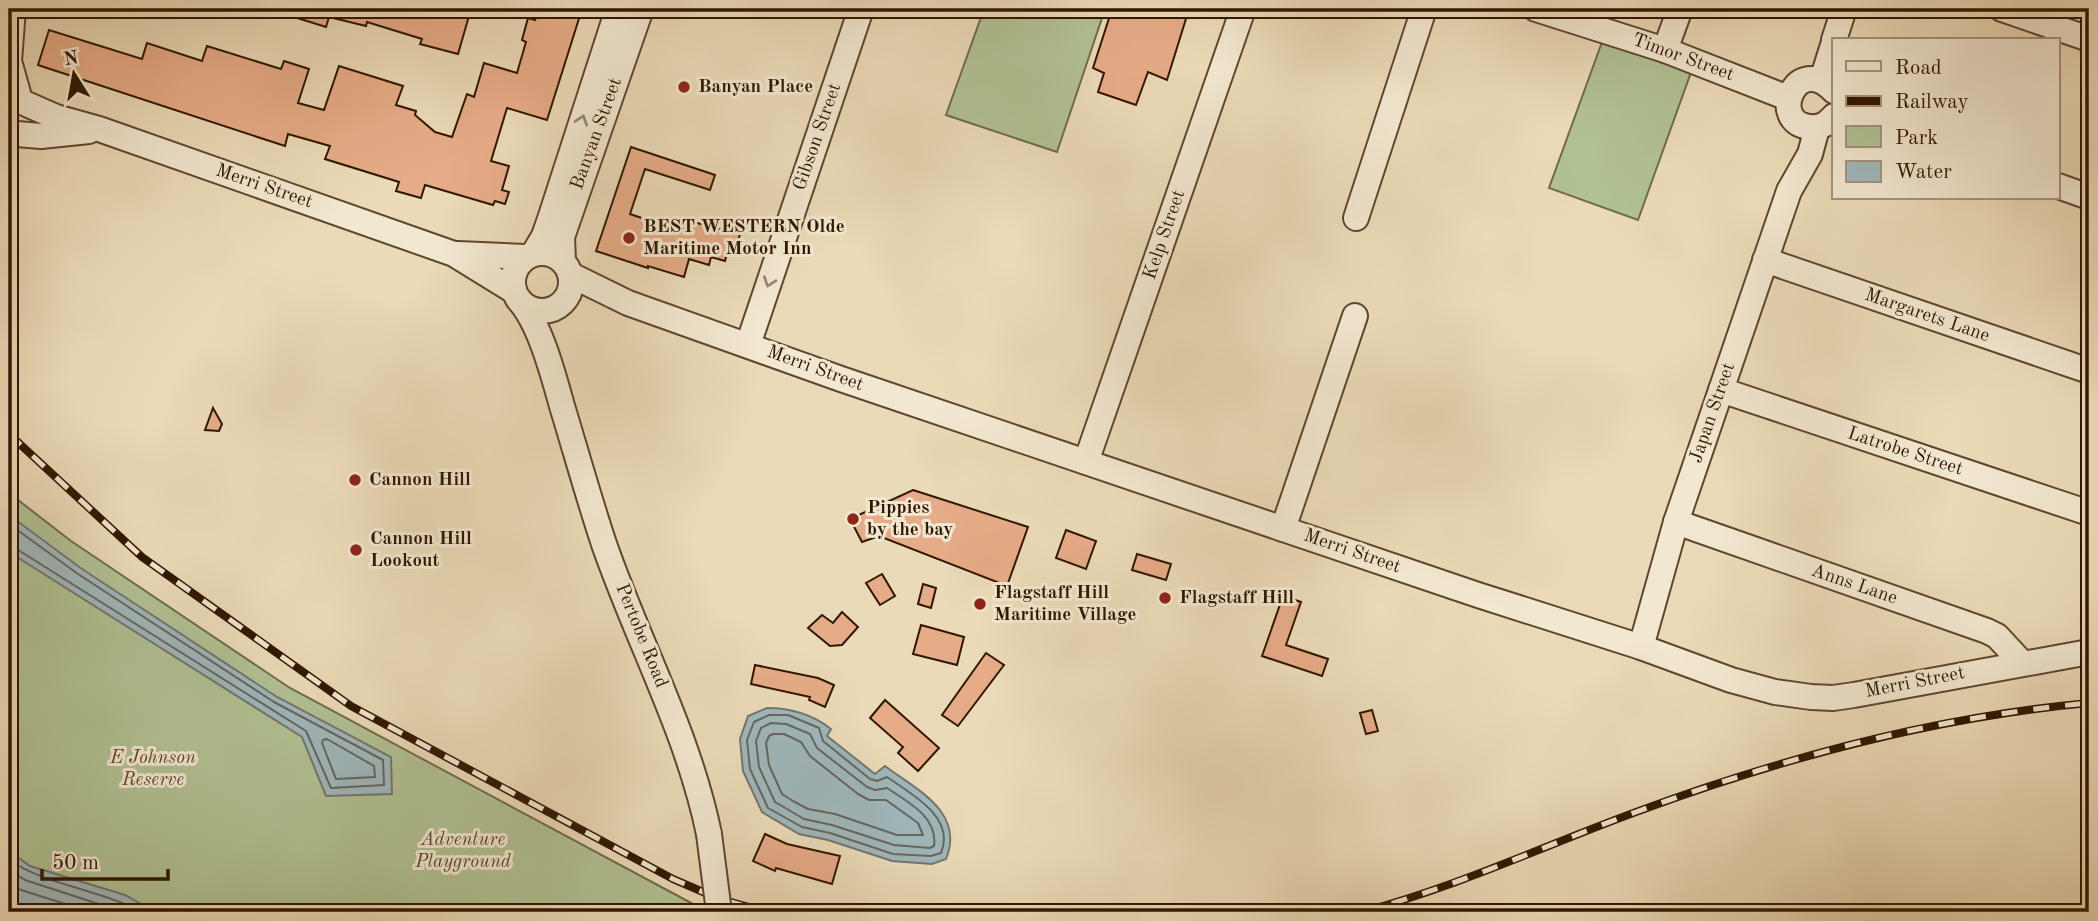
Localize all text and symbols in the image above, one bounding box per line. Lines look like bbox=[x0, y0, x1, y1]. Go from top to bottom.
street label: Timor Street bbox=[1630, 31, 1736, 85]
north arrow bbox=[38, 38, 108, 108]
legend bbox=[1832, 38, 2060, 200]
text: N bbox=[62, 49, 81, 70]
text: Road bbox=[1895, 58, 1942, 79]
street label: Banyan Street bbox=[568, 76, 626, 192]
place label: Banyan Place bbox=[698, 78, 813, 97]
marker: Banyan Place bbox=[676, 79, 692, 95]
street label: Gibson Street bbox=[791, 81, 845, 193]
text: Railway bbox=[1895, 92, 1969, 113]
one-way arrow bbox=[573, 115, 588, 127]
text: Park bbox=[1895, 128, 1938, 149]
street label: Merri Street bbox=[213, 162, 315, 212]
text: Water bbox=[1895, 162, 1952, 183]
street label: Kelp Street bbox=[1141, 188, 1189, 282]
place label: BEST WESTERN Olde Maritime Motor Inn bbox=[643, 218, 845, 259]
marker: BEST WESTERN Olde Maritime Motor Inn bbox=[621, 230, 637, 246]
one-way arrow bbox=[762, 276, 777, 288]
street label: Margarets Lane bbox=[1862, 286, 1992, 346]
street label: Merri Street bbox=[764, 343, 866, 395]
street label: Japan Street bbox=[1687, 360, 1739, 466]
street label: Latrobe Street bbox=[1845, 424, 1965, 480]
place label: Cannon Hill bbox=[369, 471, 471, 490]
marker: Cannon Hill bbox=[347, 472, 363, 488]
place label: Pippies by the bay bbox=[867, 499, 953, 540]
marker: Pippies by the bay bbox=[845, 511, 861, 527]
street label: Merri Street bbox=[1301, 527, 1403, 577]
place label: Cannon Hill Lookout bbox=[370, 530, 472, 571]
marker: Cannon Hill Lookout bbox=[348, 542, 364, 558]
street label: Anns Lane bbox=[1808, 561, 1900, 609]
street label: Pertobe Road bbox=[611, 581, 671, 691]
place label: Flagstaff Hill Maritime Village bbox=[994, 584, 1136, 625]
place label: Flagstaff Hill bbox=[1179, 589, 1294, 608]
marker: Flagstaff Hill bbox=[1157, 590, 1173, 606]
marker: Flagstaff Hill Maritime Village bbox=[972, 596, 988, 612]
street label: Merri Street bbox=[1864, 664, 1966, 702]
park label: E Johnson Reserve bbox=[109, 749, 196, 790]
park label: Adventure Playground bbox=[414, 831, 512, 872]
scale bar bbox=[42, 837, 168, 881]
text: 50 m bbox=[52, 853, 99, 874]

